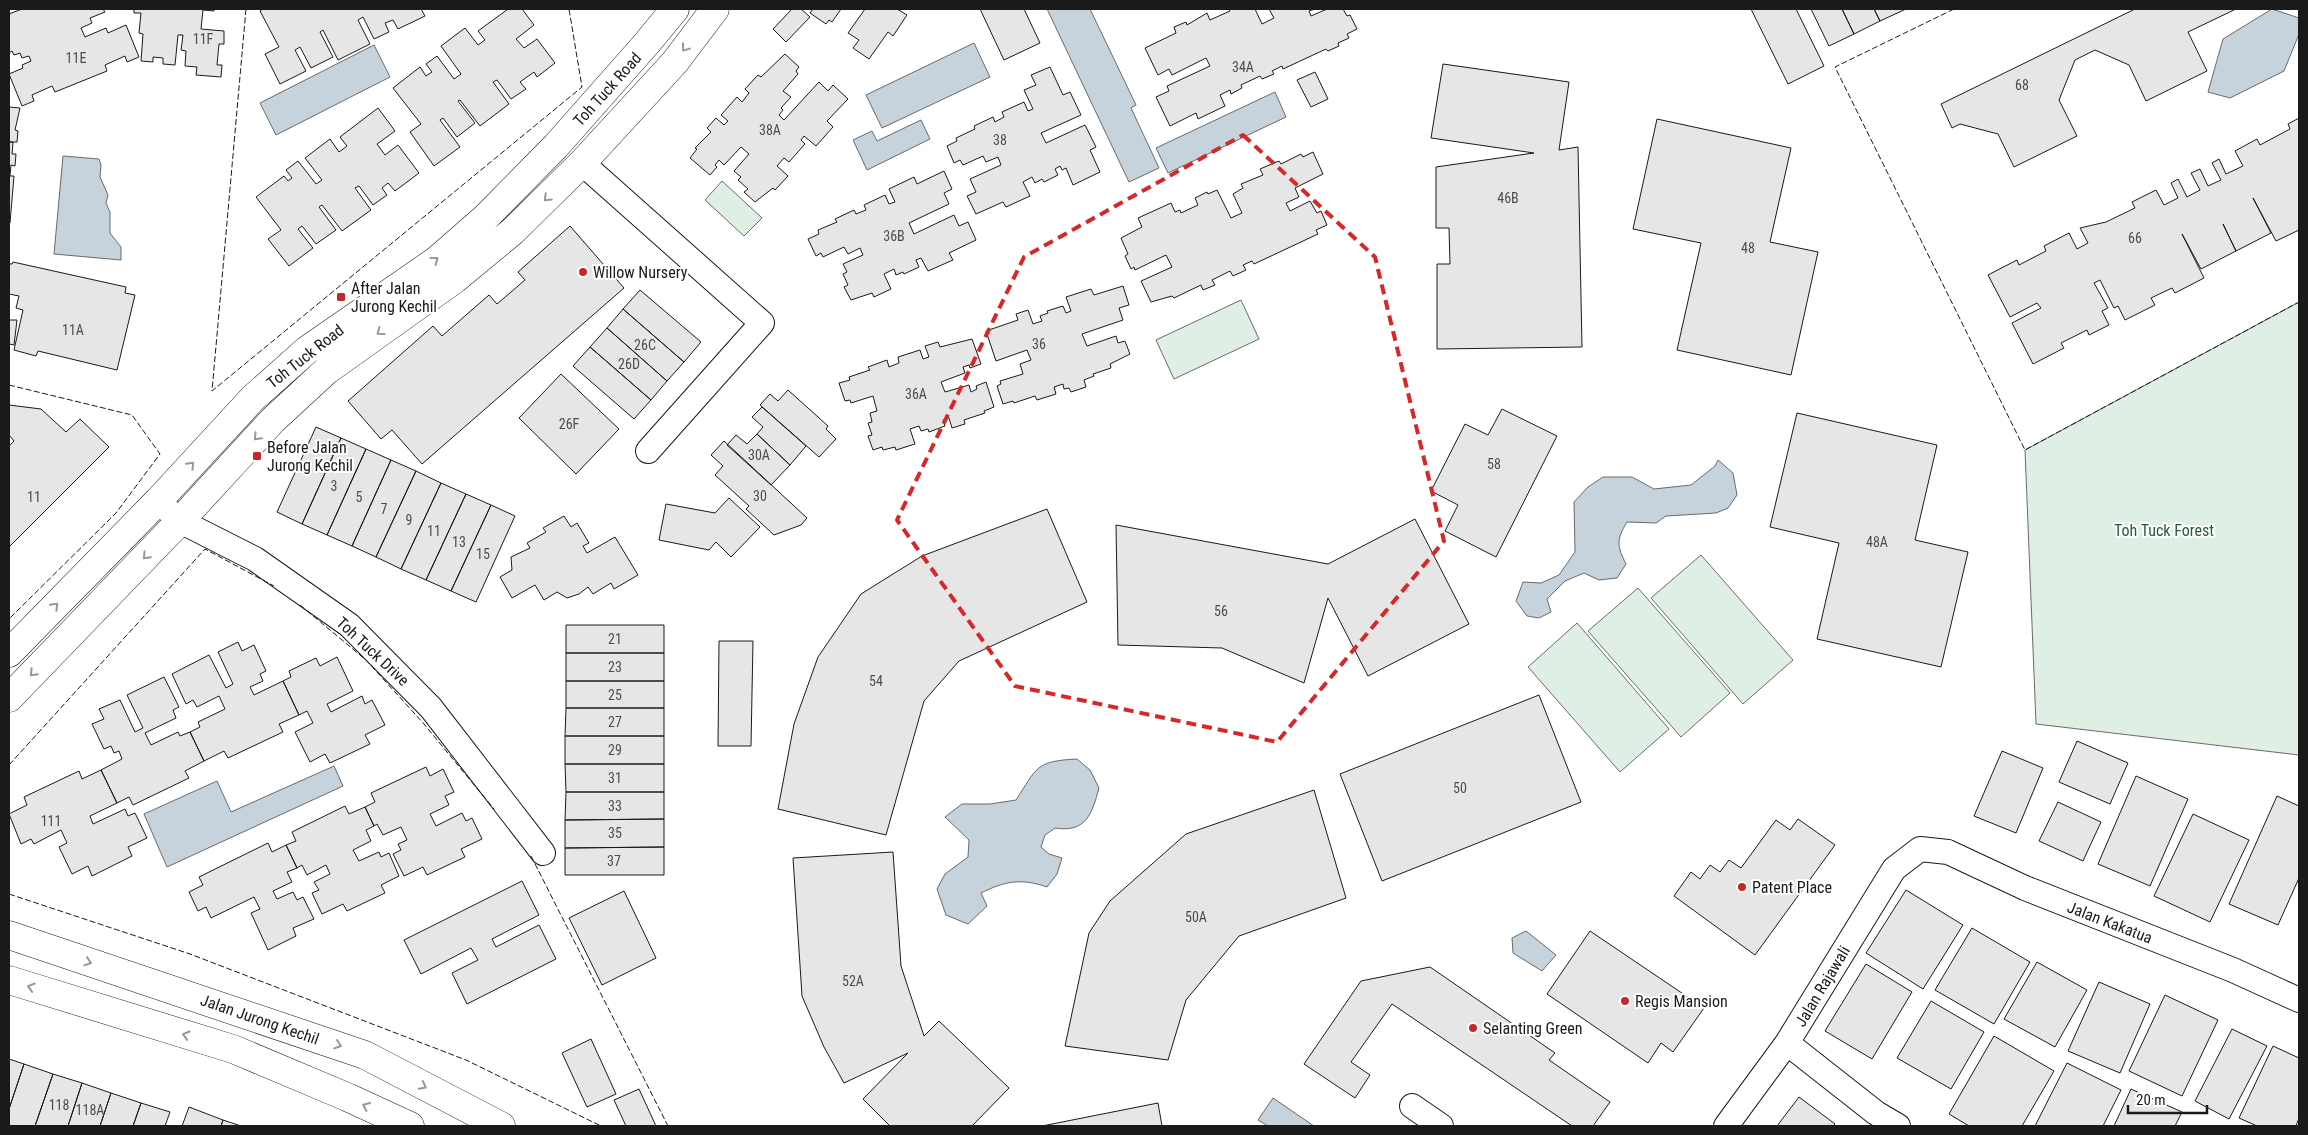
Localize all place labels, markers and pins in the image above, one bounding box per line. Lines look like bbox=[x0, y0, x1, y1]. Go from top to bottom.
place label: Willow Nursery bbox=[593, 263, 688, 282]
marker: Willow Nursery bbox=[577, 266, 589, 278]
place label: After Jalan Jurong Kechil bbox=[351, 279, 437, 316]
marker: After Jalan Jurong Kechil bbox=[335, 291, 347, 303]
place label: Before Jalan Jurong Kechil bbox=[267, 438, 353, 475]
marker: Before Jalan Jurong Kechil bbox=[251, 450, 263, 462]
place label: Patent Place bbox=[1752, 878, 1832, 897]
marker: Patent Place bbox=[1736, 881, 1748, 893]
place label: Regis Mansion bbox=[1635, 992, 1728, 1011]
marker: Regis Mansion bbox=[1619, 995, 1631, 1007]
place label: Selanting Green bbox=[1483, 1019, 1583, 1038]
marker: Selanting Green bbox=[1467, 1022, 1479, 1034]

